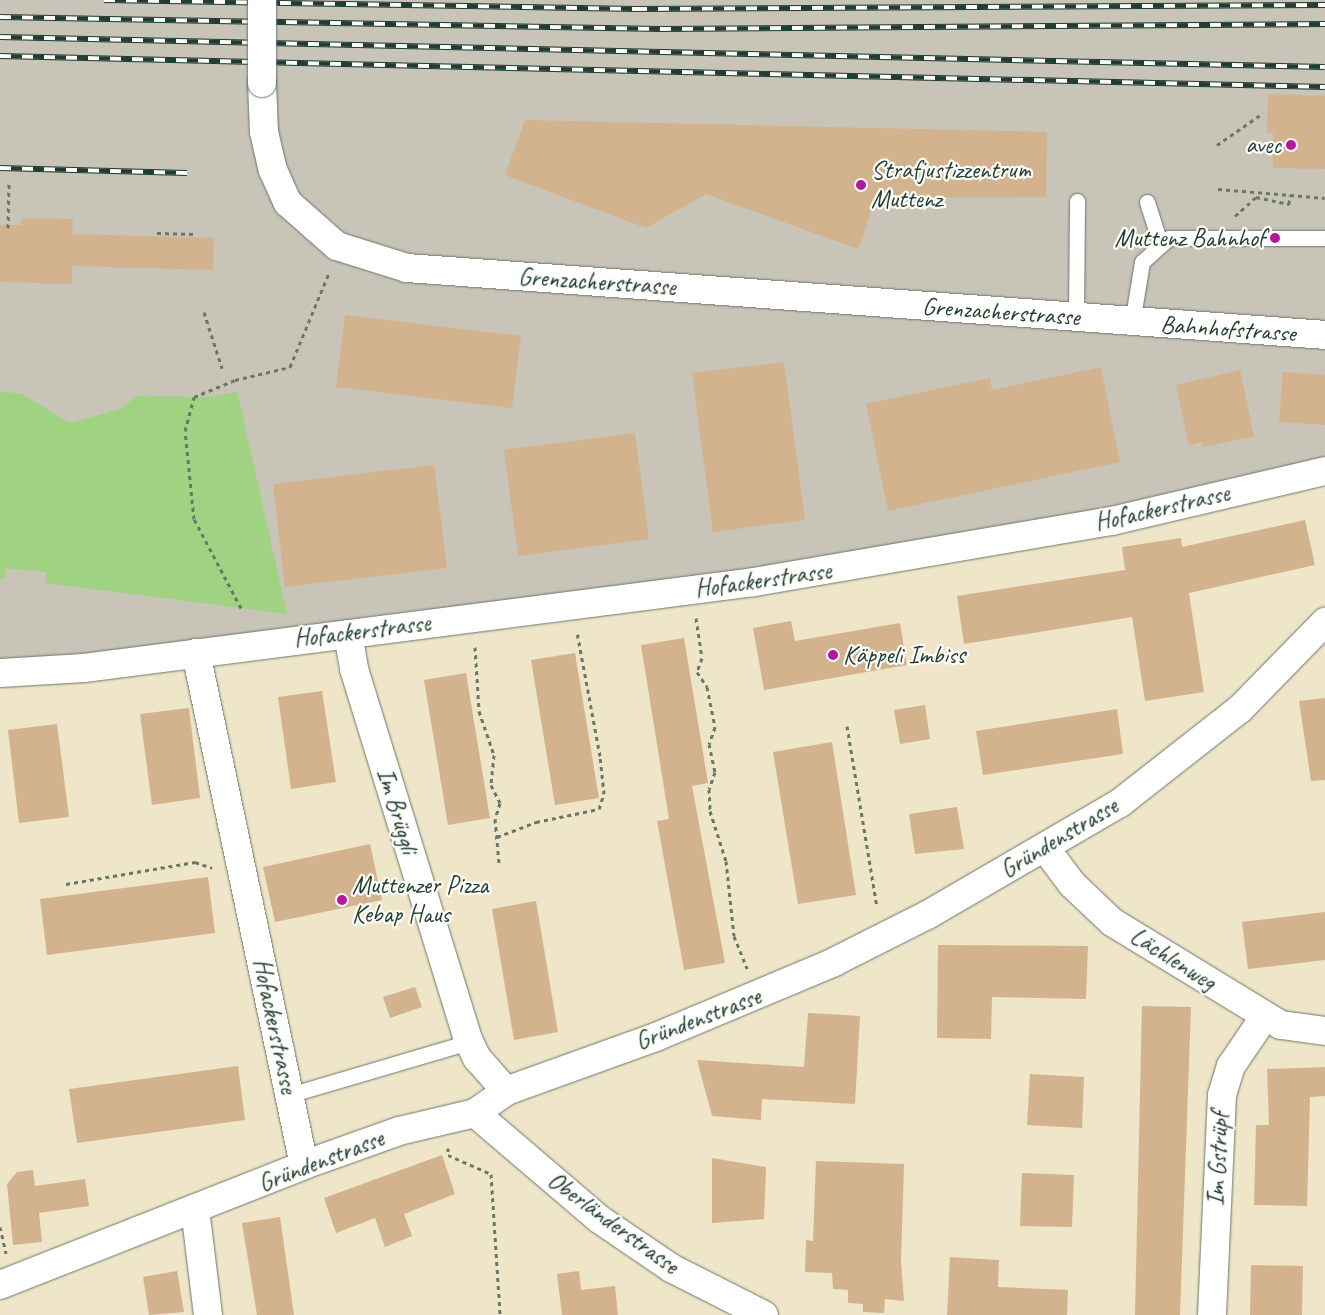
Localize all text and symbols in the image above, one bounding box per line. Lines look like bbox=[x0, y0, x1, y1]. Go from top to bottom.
place label: avec bbox=[1245, 130, 1281, 160]
marker: avec bbox=[1285, 139, 1297, 151]
place label: Strafjustizzentrum Muttenz bbox=[871, 156, 1031, 215]
marker: Strafjustizzentrum Muttenz bbox=[855, 179, 867, 191]
place label: Muttenz Bahnhof bbox=[1114, 223, 1265, 253]
marker: Muttenz Bahnhof bbox=[1269, 232, 1281, 244]
street label: Grenzacherstrasse bbox=[517, 262, 677, 302]
street label: Grenzacherstrasse bbox=[921, 292, 1081, 332]
street label: Bahnhofstrasse bbox=[1159, 309, 1297, 349]
street label: Hofackerstrasse bbox=[1092, 478, 1232, 538]
street label: Hofackerstrasse bbox=[693, 556, 833, 604]
street label: Hofackerstrasse bbox=[292, 608, 432, 654]
place label: Käppeli Imbiss bbox=[843, 640, 965, 670]
marker: Käppeli Imbiss bbox=[827, 649, 839, 661]
street label: Im Brüggli bbox=[370, 765, 424, 857]
street label: Gründenstrasse bbox=[995, 791, 1123, 885]
place label: Muttenzer Pizza Kebap Haus bbox=[352, 871, 488, 930]
marker: Muttenzer Pizza Kebap Haus bbox=[336, 894, 348, 906]
street label: Lächlenweg bbox=[1125, 921, 1221, 997]
street label: Hofackerstrasse bbox=[246, 956, 304, 1096]
street label: Gründenstrasse bbox=[631, 981, 765, 1057]
street label: Im Gstrüpf bbox=[1201, 1111, 1235, 1207]
street label: Gründenstrasse bbox=[254, 1123, 388, 1199]
street label: Oberländerstrasse bbox=[542, 1165, 684, 1281]

